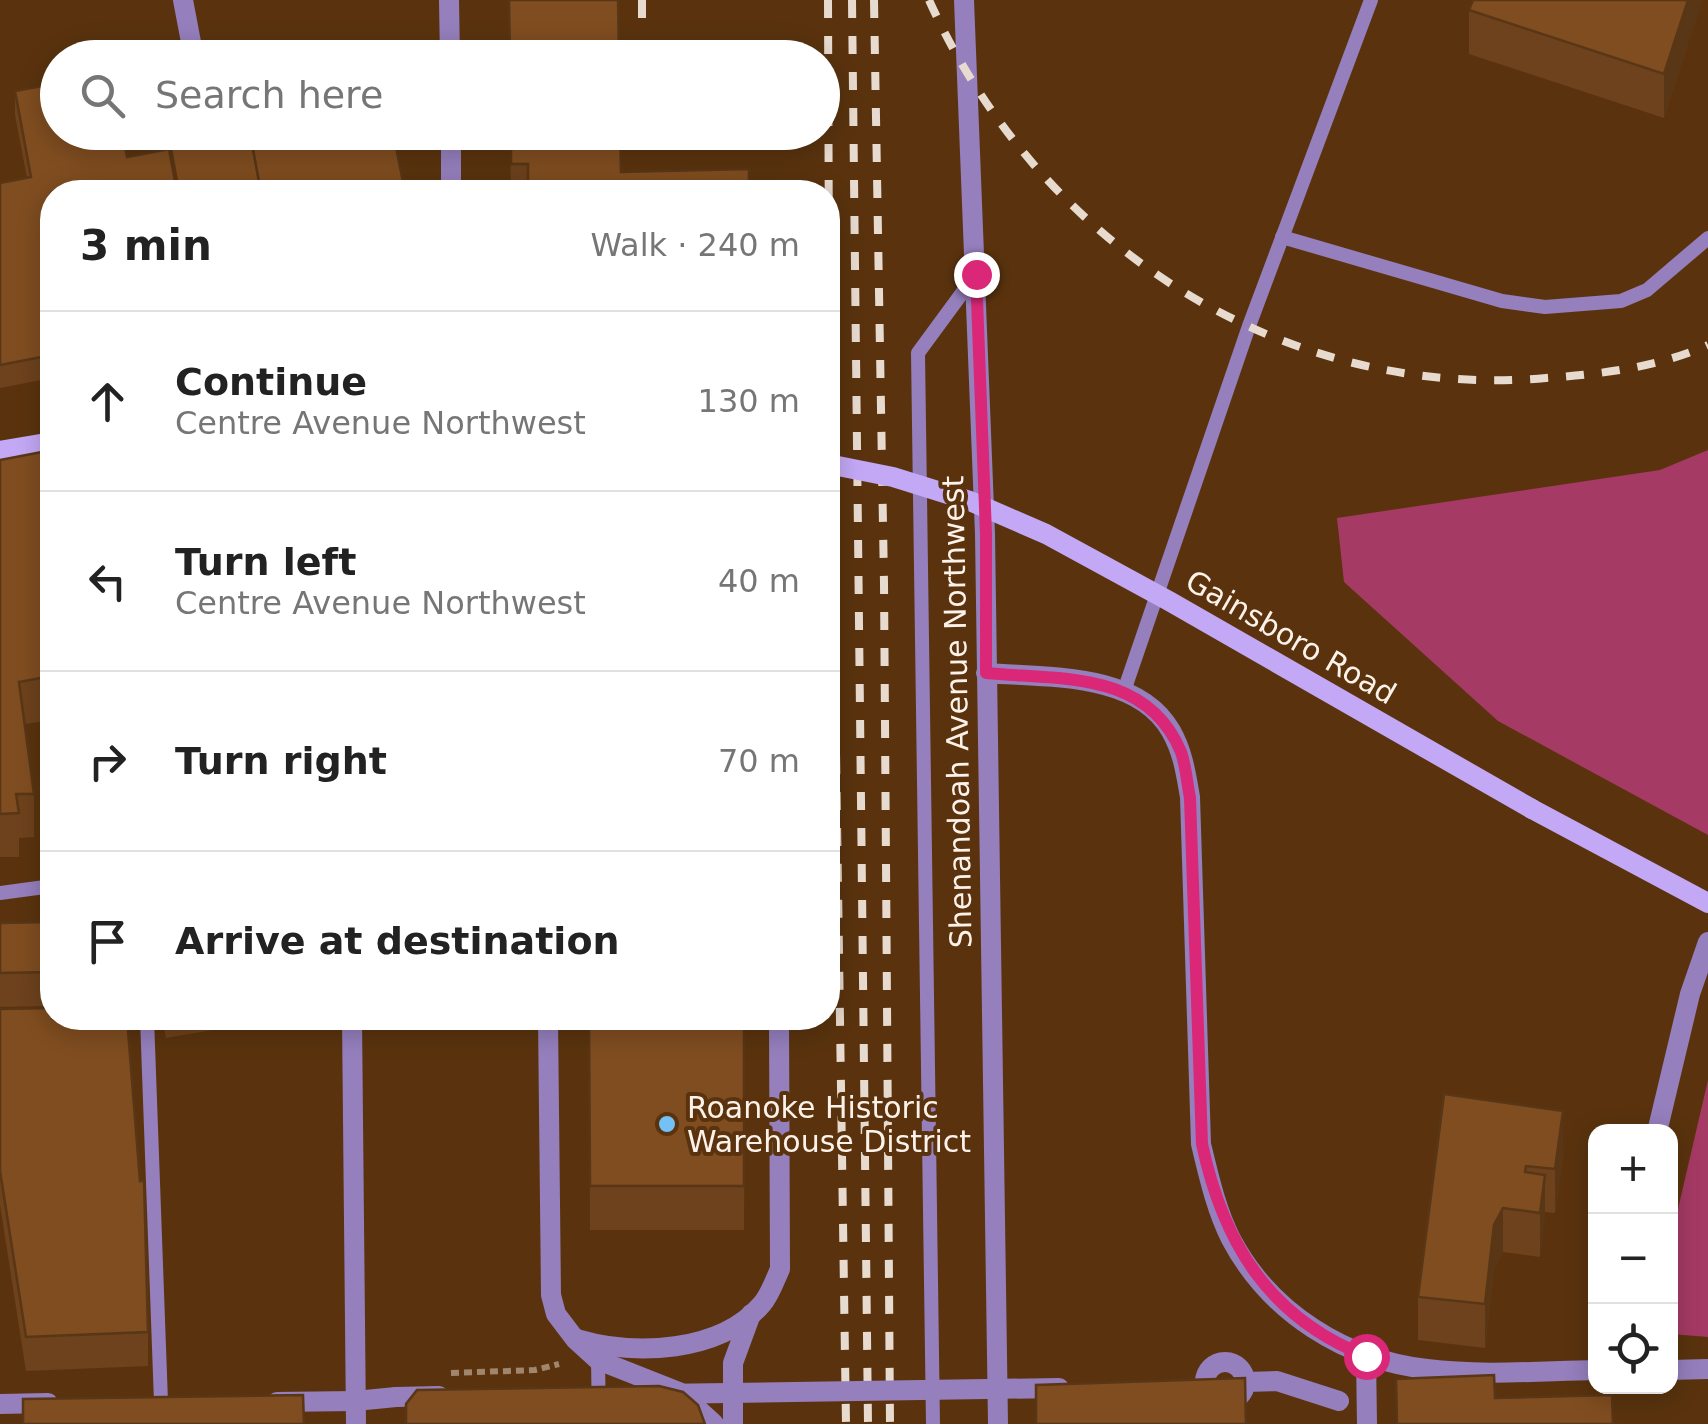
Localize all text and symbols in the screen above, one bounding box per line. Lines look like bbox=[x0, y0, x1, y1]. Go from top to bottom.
search box bbox=[40, 40, 840, 150]
icon: search bbox=[75, 68, 130, 123]
text: Search here bbox=[155, 73, 383, 117]
text: 3 min bbox=[80, 221, 212, 270]
text: Walk · 240 m bbox=[590, 226, 800, 264]
route end bbox=[954, 252, 1000, 298]
text: Continue bbox=[175, 360, 367, 404]
icon: ahead bbox=[80, 374, 135, 429]
text: 130 m bbox=[698, 382, 800, 420]
text: Centre Avenue Northwest bbox=[175, 404, 586, 442]
street label: Shenandoah Avenue Northwest bbox=[935, 475, 979, 949]
text: Turn left bbox=[175, 540, 356, 584]
icon: left bbox=[80, 554, 135, 609]
text: 40 m bbox=[718, 562, 800, 600]
street label: Gainsboro Road bbox=[1180, 563, 1402, 711]
text: Centre Avenue Northwest bbox=[175, 584, 586, 622]
icon: right bbox=[80, 734, 135, 789]
text: Turn right bbox=[175, 739, 387, 783]
text: 70 m bbox=[718, 742, 800, 780]
icon: arrive bbox=[80, 914, 135, 969]
text: Arrive at destination bbox=[175, 919, 620, 963]
place label: Roanoke Historic Warehouse District bbox=[687, 1090, 971, 1159]
marker: Roanoke Historic Warehouse District bbox=[656, 1113, 678, 1135]
map controls bbox=[1588, 1124, 1678, 1394]
button: + bbox=[1588, 1124, 1678, 1214]
button: − bbox=[1588, 1214, 1678, 1304]
button: locate bbox=[1588, 1304, 1678, 1394]
route start bbox=[1344, 1334, 1390, 1380]

